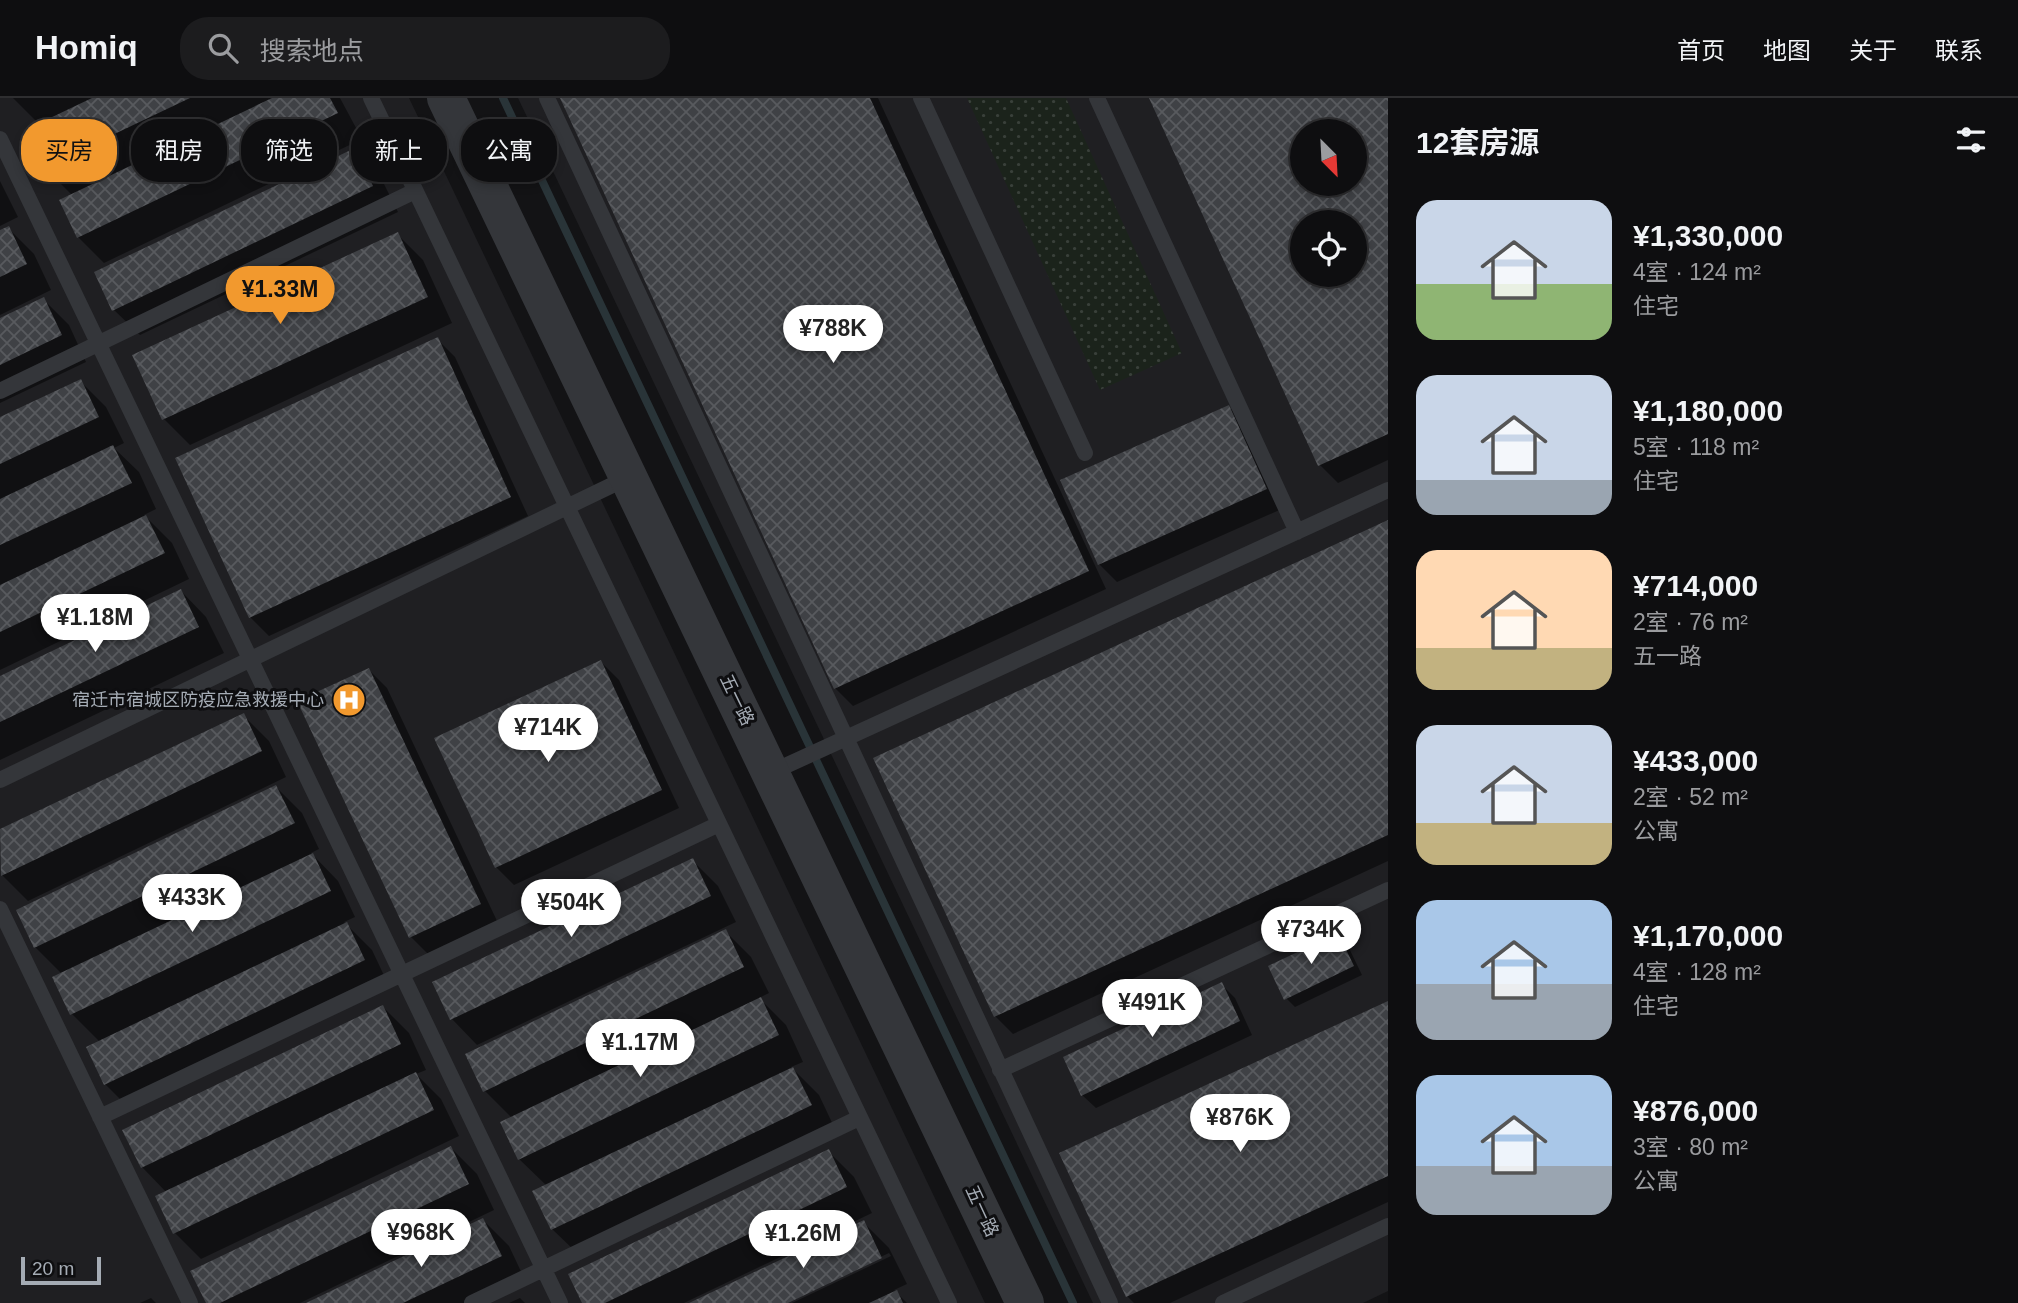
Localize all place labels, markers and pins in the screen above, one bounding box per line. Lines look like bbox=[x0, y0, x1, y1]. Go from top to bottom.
pin: ¥1.33M bbox=[223, 266, 337, 326]
pin: ¥788K bbox=[784, 306, 882, 365]
pin: ¥1.18M bbox=[38, 594, 152, 654]
hospital icon: 宿迁市宿城区防疫应急救援中心 bbox=[330, 681, 368, 719]
place label: 宿迁市宿城区防疫应急救援中心 bbox=[72, 690, 324, 710]
pin: ¥714K bbox=[499, 704, 597, 764]
pin: ¥433K bbox=[143, 874, 241, 934]
pin: ¥504K bbox=[522, 880, 620, 939]
pin: ¥734K bbox=[1262, 906, 1360, 966]
pin: ¥491K bbox=[1103, 979, 1201, 1039]
pin: ¥1.17M bbox=[583, 1020, 697, 1079]
pin: ¥876K bbox=[1191, 1094, 1289, 1154]
pin: ¥968K bbox=[372, 1210, 470, 1269]
pin: ¥1.26M bbox=[746, 1210, 860, 1270]

